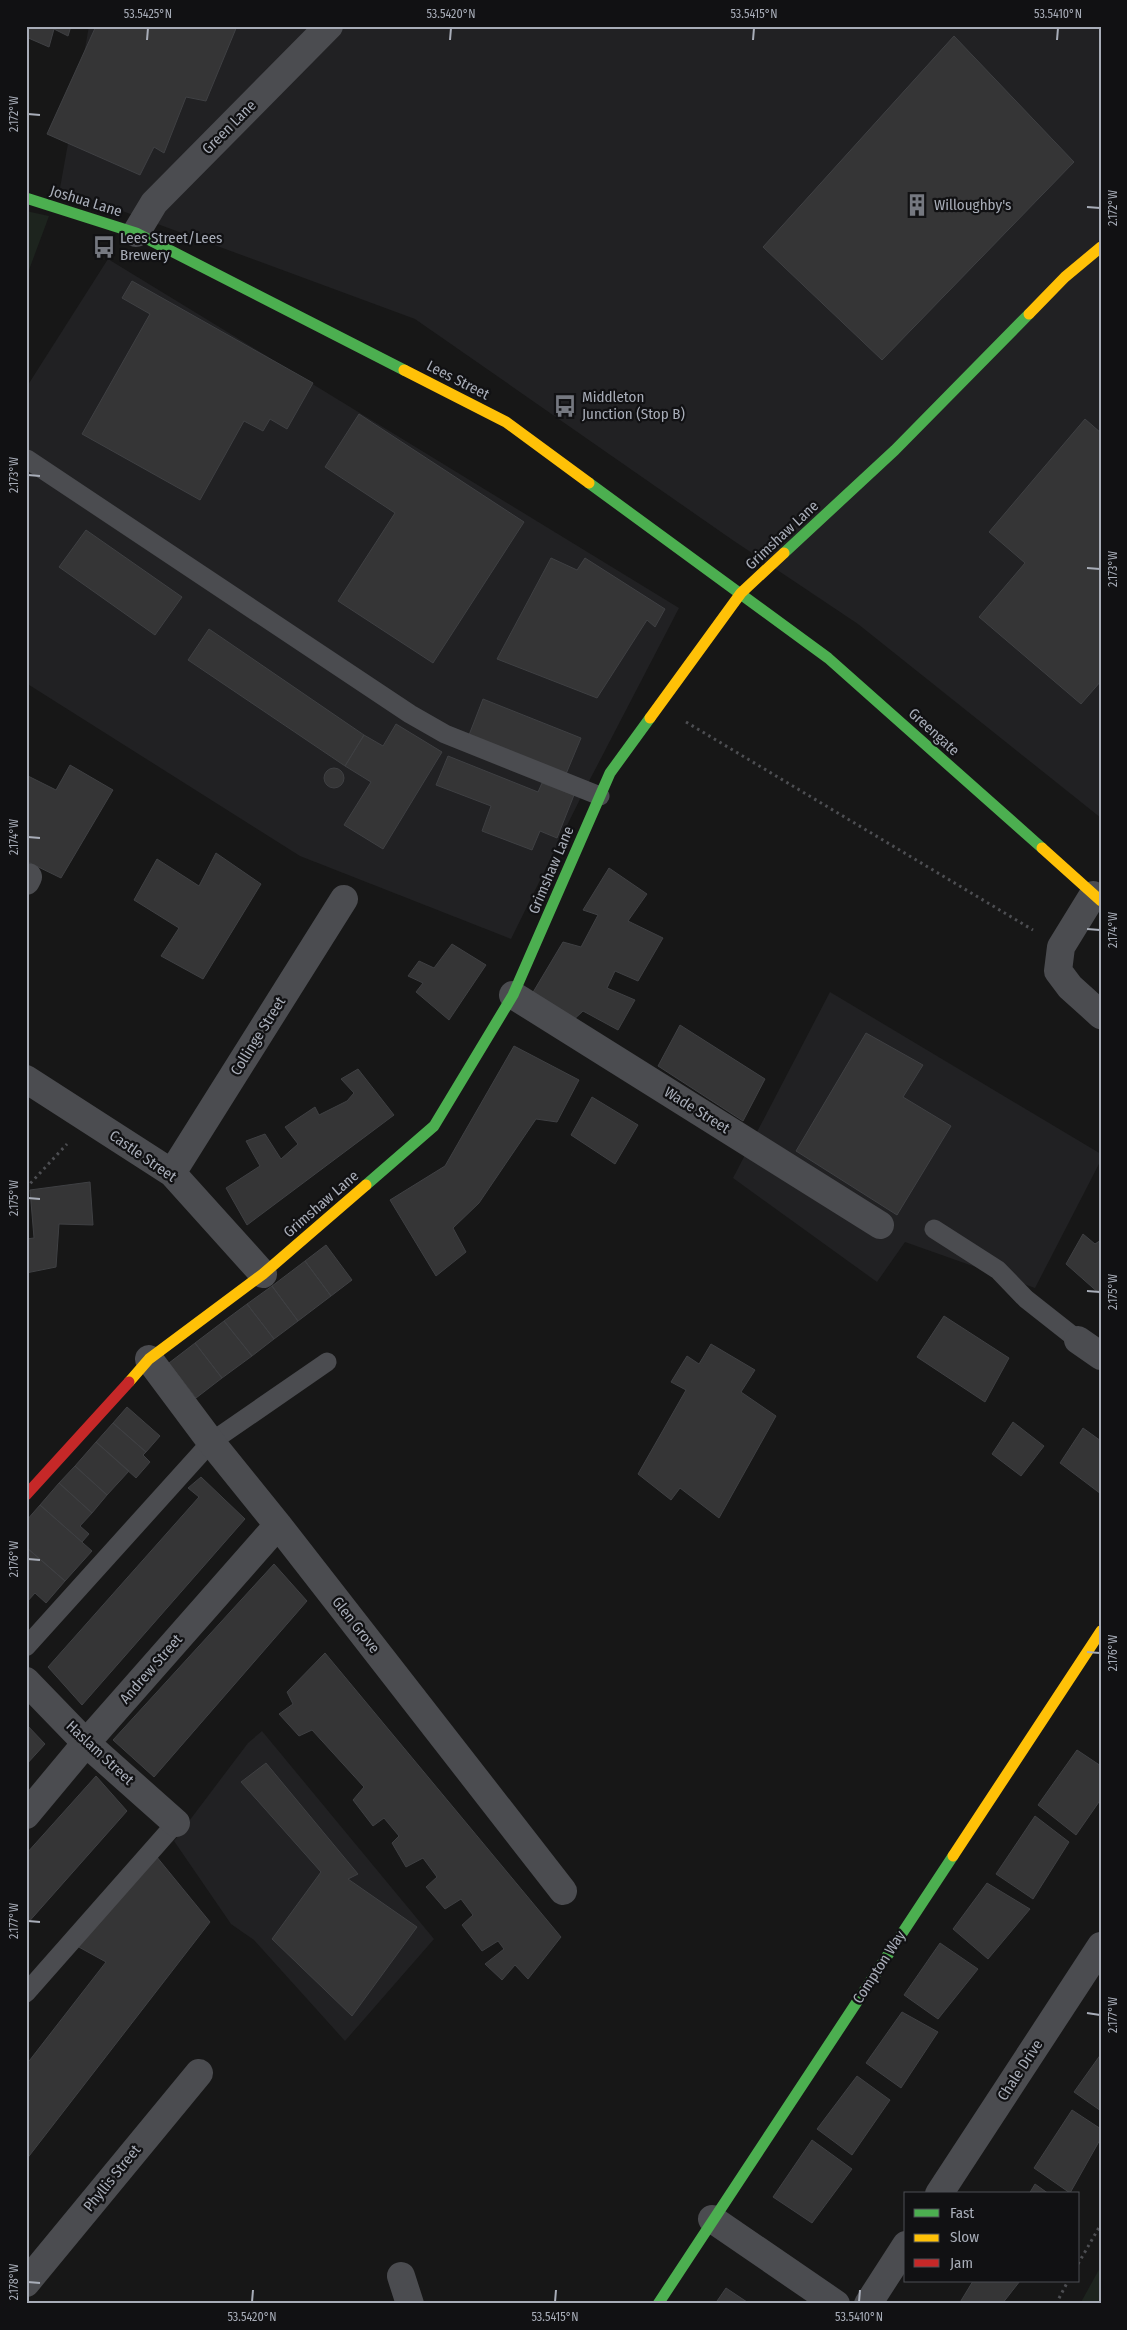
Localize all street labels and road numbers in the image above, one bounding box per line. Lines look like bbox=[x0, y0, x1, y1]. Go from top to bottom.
street label: Green Lane bbox=[198, 96, 260, 158]
street label: Joshua Lane bbox=[48, 182, 124, 220]
street label: Lees Street bbox=[424, 357, 492, 403]
street label: Grimshaw Lane bbox=[742, 497, 822, 573]
street label: Greengate bbox=[905, 704, 963, 760]
street label: Grimshaw Lane bbox=[524, 824, 578, 916]
street label: Collinge Street bbox=[227, 993, 289, 1079]
street label: Wade Street bbox=[661, 1083, 733, 1137]
street label: Castle Street bbox=[106, 1126, 180, 1186]
street label: Grimshaw Lane bbox=[280, 1167, 362, 1241]
street label: Glen Grove bbox=[328, 1593, 384, 1657]
street label: Andrew Street bbox=[116, 1630, 186, 1707]
street label: Haslam Street bbox=[62, 1717, 138, 1789]
street label: Compton Way bbox=[849, 1927, 909, 2007]
street label: Chale Drive bbox=[994, 2036, 1046, 2104]
street label: Phyllis Street bbox=[80, 2141, 144, 2215]

